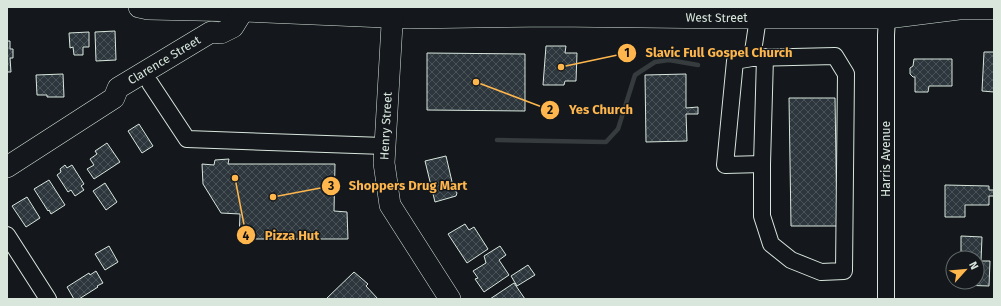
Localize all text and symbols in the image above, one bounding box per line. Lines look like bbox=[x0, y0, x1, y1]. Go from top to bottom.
street label: West Street bbox=[685, 11, 748, 25]
street label: Clarence Street bbox=[125, 33, 204, 87]
callout: Slavic Full Gospel Church bbox=[617, 40, 800, 65]
text: Slavic Full Gospel Church bbox=[646, 45, 792, 60]
text: 1 bbox=[624, 46, 630, 60]
street label: Henry Street bbox=[377, 91, 395, 160]
callout: Yes Church bbox=[540, 97, 641, 122]
text: Yes Church bbox=[568, 102, 633, 117]
text: 2 bbox=[547, 103, 553, 117]
street label: Harris Avenue bbox=[879, 121, 893, 197]
callout: Shoppers Drug Mart bbox=[321, 173, 476, 198]
text: Shoppers Drug Mart bbox=[349, 178, 468, 193]
text: 3 bbox=[327, 179, 334, 193]
callout: Pizza Hut bbox=[236, 223, 327, 248]
text: Pizza Hut bbox=[265, 228, 320, 243]
text: 4 bbox=[243, 229, 250, 243]
north arrow bbox=[945, 250, 985, 290]
text: N bbox=[966, 259, 981, 272]

